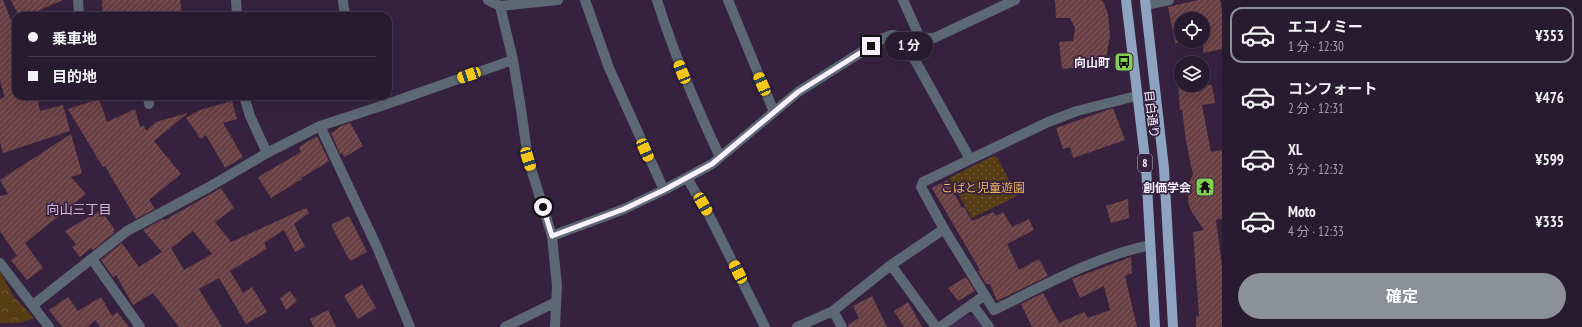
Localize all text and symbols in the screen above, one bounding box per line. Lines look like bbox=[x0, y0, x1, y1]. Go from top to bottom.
map controls bbox=[1174, 12, 1210, 92]
button: locate bbox=[1174, 12, 1210, 48]
icon: car bbox=[1240, 17, 1276, 53]
text: エコノミー bbox=[1288, 17, 1363, 36]
text: ¥353 bbox=[1535, 26, 1564, 45]
text: 乗車地 bbox=[52, 29, 97, 48]
callout: 1 分 bbox=[885, 32, 933, 60]
route end bbox=[862, 37, 880, 55]
text: 1 分 bbox=[898, 37, 920, 54]
text: 1 分 · 12:30 bbox=[1288, 38, 1344, 55]
bus stop icon: 向山町 bbox=[1113, 51, 1135, 73]
place label: 向山町 bbox=[1074, 55, 1110, 70]
button: layers bbox=[1174, 56, 1210, 92]
car bbox=[672, 59, 692, 85]
car bbox=[456, 65, 482, 85]
text: 目的地 bbox=[52, 67, 97, 86]
car bbox=[752, 71, 772, 97]
icon: car bbox=[1240, 79, 1276, 115]
text: コンフォート bbox=[1288, 79, 1378, 98]
text: ¥476 bbox=[1535, 88, 1564, 107]
street label: 目白通り bbox=[1142, 89, 1162, 139]
text: 2 分 · 12:31 bbox=[1288, 100, 1344, 117]
car bbox=[635, 137, 655, 163]
text: XL bbox=[1288, 140, 1302, 159]
icon: car bbox=[1240, 141, 1276, 177]
car bbox=[519, 146, 537, 172]
text: ¥599 bbox=[1535, 150, 1564, 169]
road number: 8 bbox=[1138, 154, 1152, 172]
text: 3 分 · 12:32 bbox=[1288, 161, 1344, 178]
temple icon: 創価学会 bbox=[1194, 176, 1216, 198]
park label: こばと児童遊園 bbox=[941, 180, 1025, 195]
place label: 創価学会 bbox=[1143, 180, 1191, 195]
car bbox=[692, 191, 714, 217]
route start bbox=[534, 198, 552, 216]
district label: 向山三丁目 bbox=[46, 201, 112, 218]
text: Moto bbox=[1288, 202, 1316, 221]
icon: car bbox=[1240, 203, 1276, 239]
text: ¥335 bbox=[1535, 212, 1564, 231]
text: 4 分 · 12:33 bbox=[1288, 223, 1344, 240]
car bbox=[727, 259, 749, 285]
button: 確定 bbox=[1238, 273, 1566, 319]

